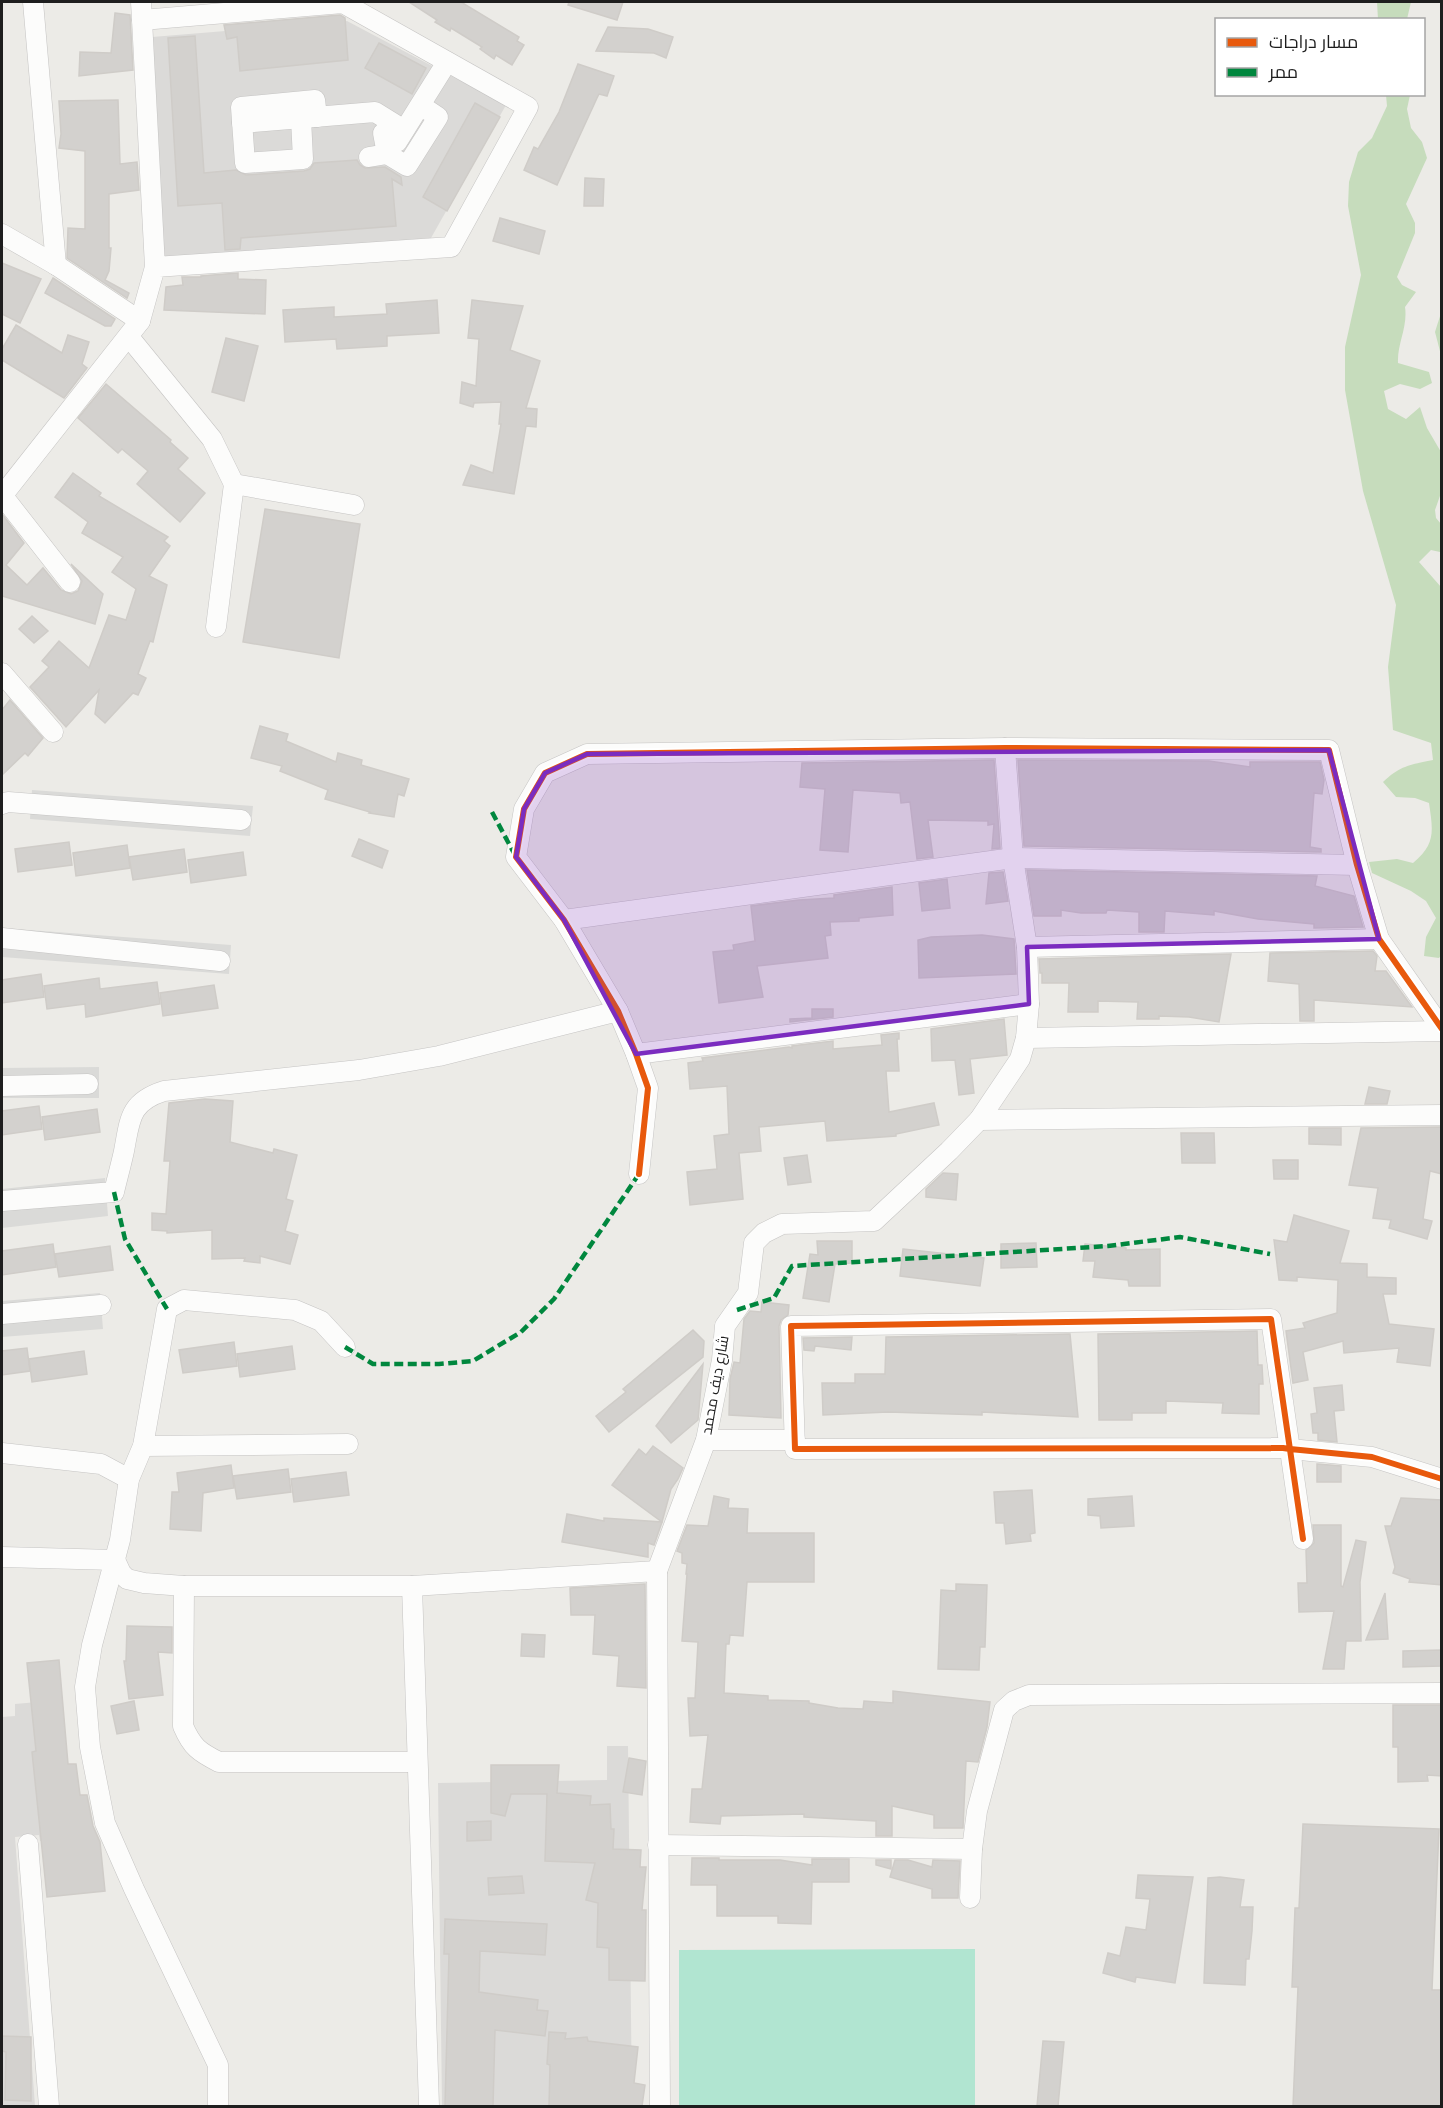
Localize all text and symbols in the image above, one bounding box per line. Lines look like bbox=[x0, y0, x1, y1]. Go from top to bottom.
legend bbox=[1215, 18, 1425, 96]
text: مسار دراجات bbox=[1269, 31, 1358, 53]
text: ممر bbox=[1268, 61, 1298, 83]
street label: شارع ديف محمد bbox=[697, 1334, 735, 1436]

